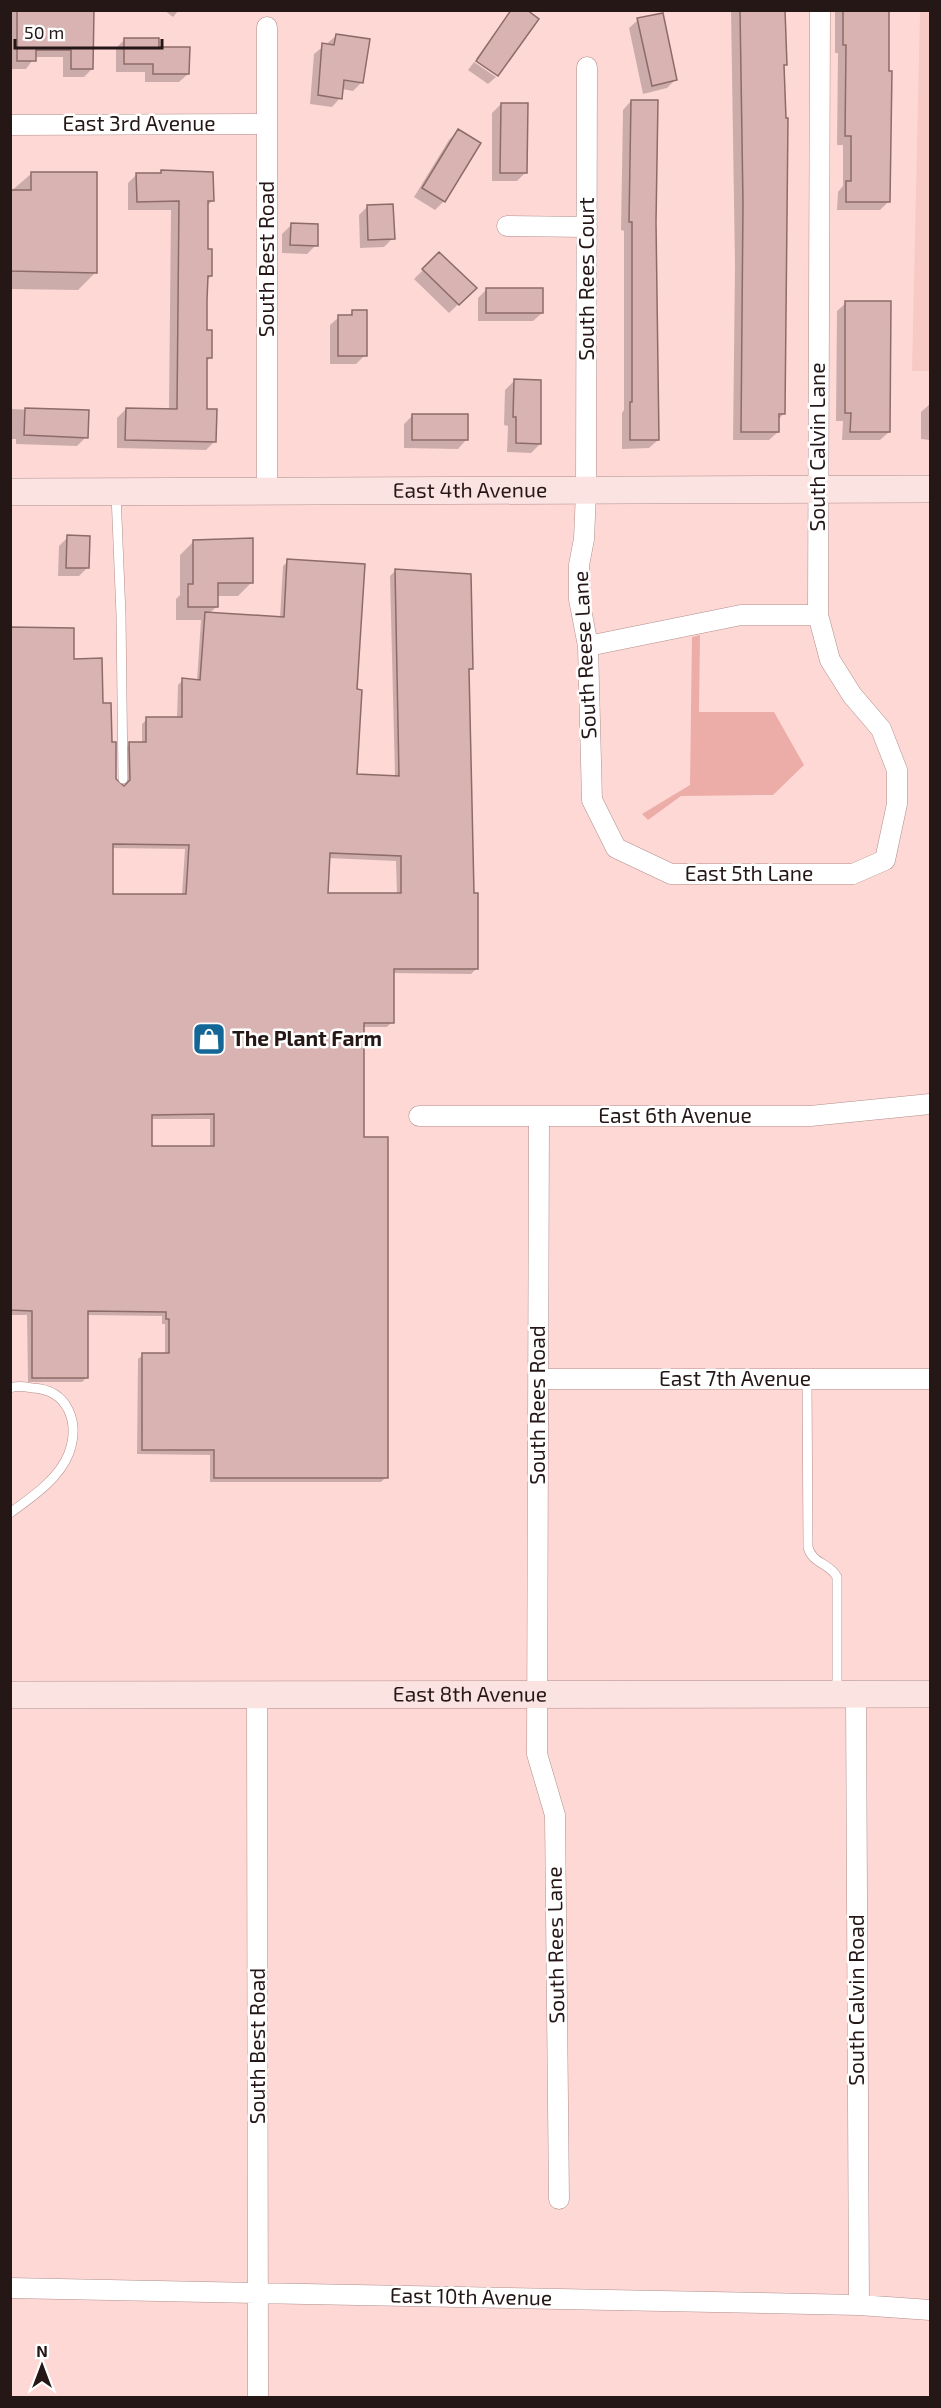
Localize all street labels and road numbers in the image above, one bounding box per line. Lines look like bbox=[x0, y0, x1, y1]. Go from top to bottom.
street label: East 3rd Avenue bbox=[62, 110, 216, 135]
street label: South Best Road bbox=[253, 181, 278, 337]
street label: South Rees Court bbox=[573, 197, 598, 361]
street label: South Calvin Lane bbox=[804, 363, 829, 531]
street label: East 4th Avenue bbox=[393, 476, 547, 502]
street label: South Reese Lane bbox=[567, 570, 600, 740]
street label: East 5th Lane bbox=[685, 860, 813, 885]
street label: East 6th Avenue bbox=[598, 1102, 752, 1127]
street label: South Rees Road bbox=[524, 1325, 549, 1485]
street label: East 7th Avenue bbox=[659, 1365, 811, 1390]
street label: East 8th Avenue bbox=[393, 1680, 547, 1706]
street label: South Rees Lane bbox=[541, 1866, 568, 2024]
street label: South Calvin Road bbox=[843, 1914, 868, 2086]
street label: South Best Road bbox=[244, 1968, 269, 2124]
street label: East 10th Avenue bbox=[390, 2282, 552, 2309]

